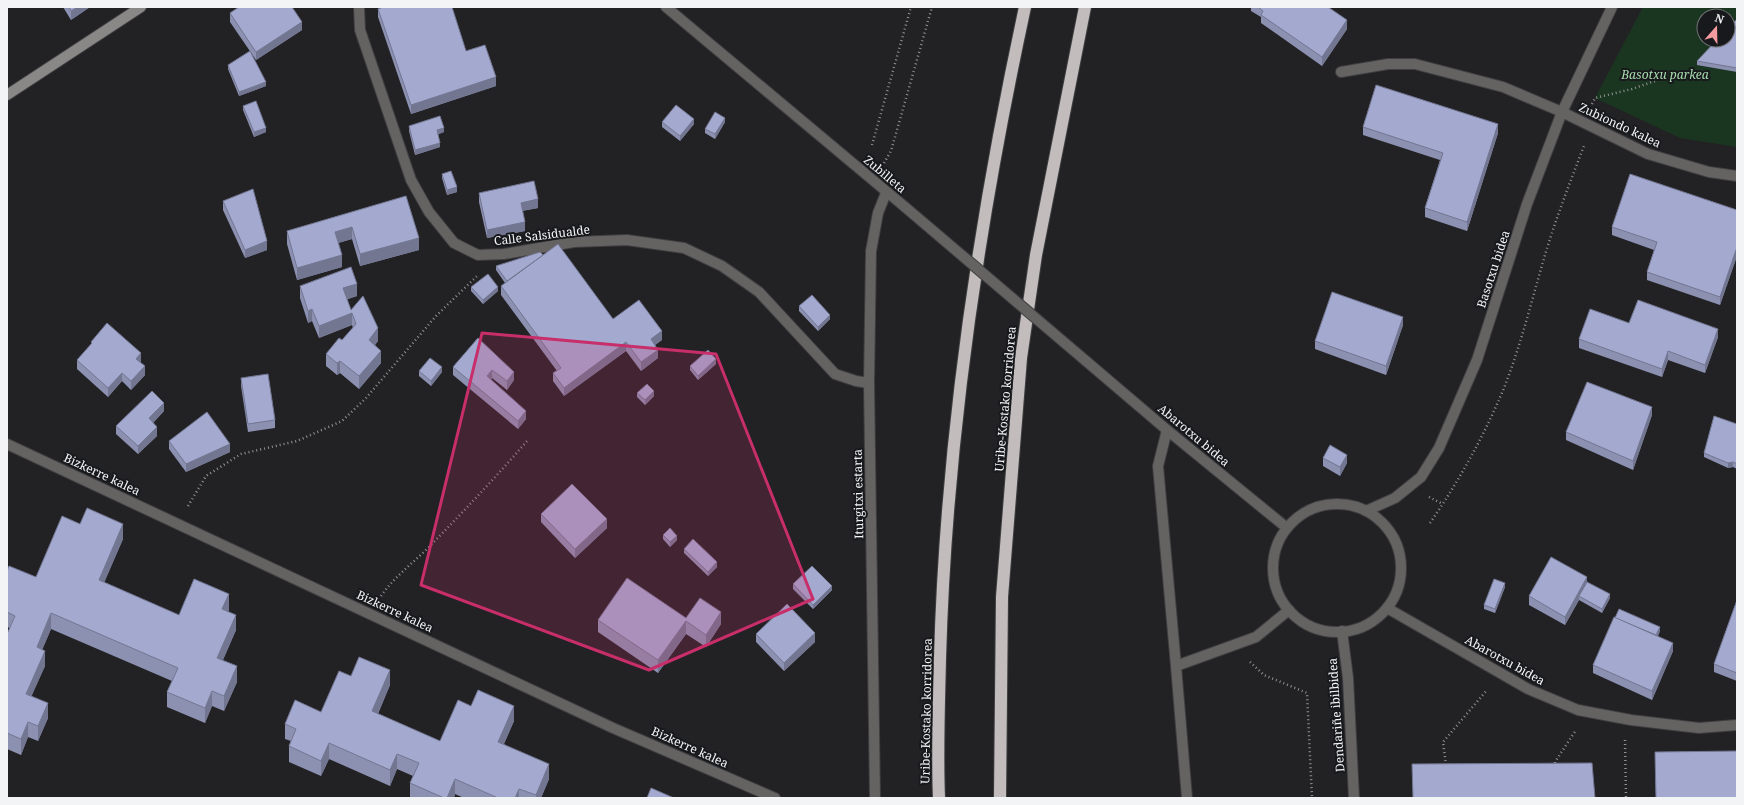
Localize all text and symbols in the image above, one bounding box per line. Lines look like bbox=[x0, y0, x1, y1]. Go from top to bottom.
north arrow bbox=[1696, 8, 1736, 48]
text: N bbox=[1713, 10, 1727, 27]
park label: Basotxu parkea bbox=[1620, 66, 1709, 83]
street label: Zubiondo kalea bbox=[1576, 99, 1664, 152]
street label: Zubilleta bbox=[860, 151, 910, 197]
street label: Calle Salsidualde bbox=[493, 221, 591, 249]
street label: Basotxu bidea bbox=[1472, 228, 1514, 310]
street label: Uribe-Kostako korridorea bbox=[990, 325, 1020, 472]
street label: Abarotxu bidea bbox=[1155, 400, 1234, 470]
street label: Bizkerre kalea bbox=[61, 449, 143, 499]
street label: Iturgitxi estarta bbox=[849, 449, 867, 539]
street label: Bizkerre kalea bbox=[354, 586, 436, 636]
street label: Abarotxu bidea bbox=[1462, 631, 1548, 689]
street label: Uribe-Kostako korridorea bbox=[916, 638, 936, 784]
street label: Dendariñe ibilbidea bbox=[1324, 657, 1348, 773]
street label: Bizkerre kalea bbox=[649, 722, 731, 772]

